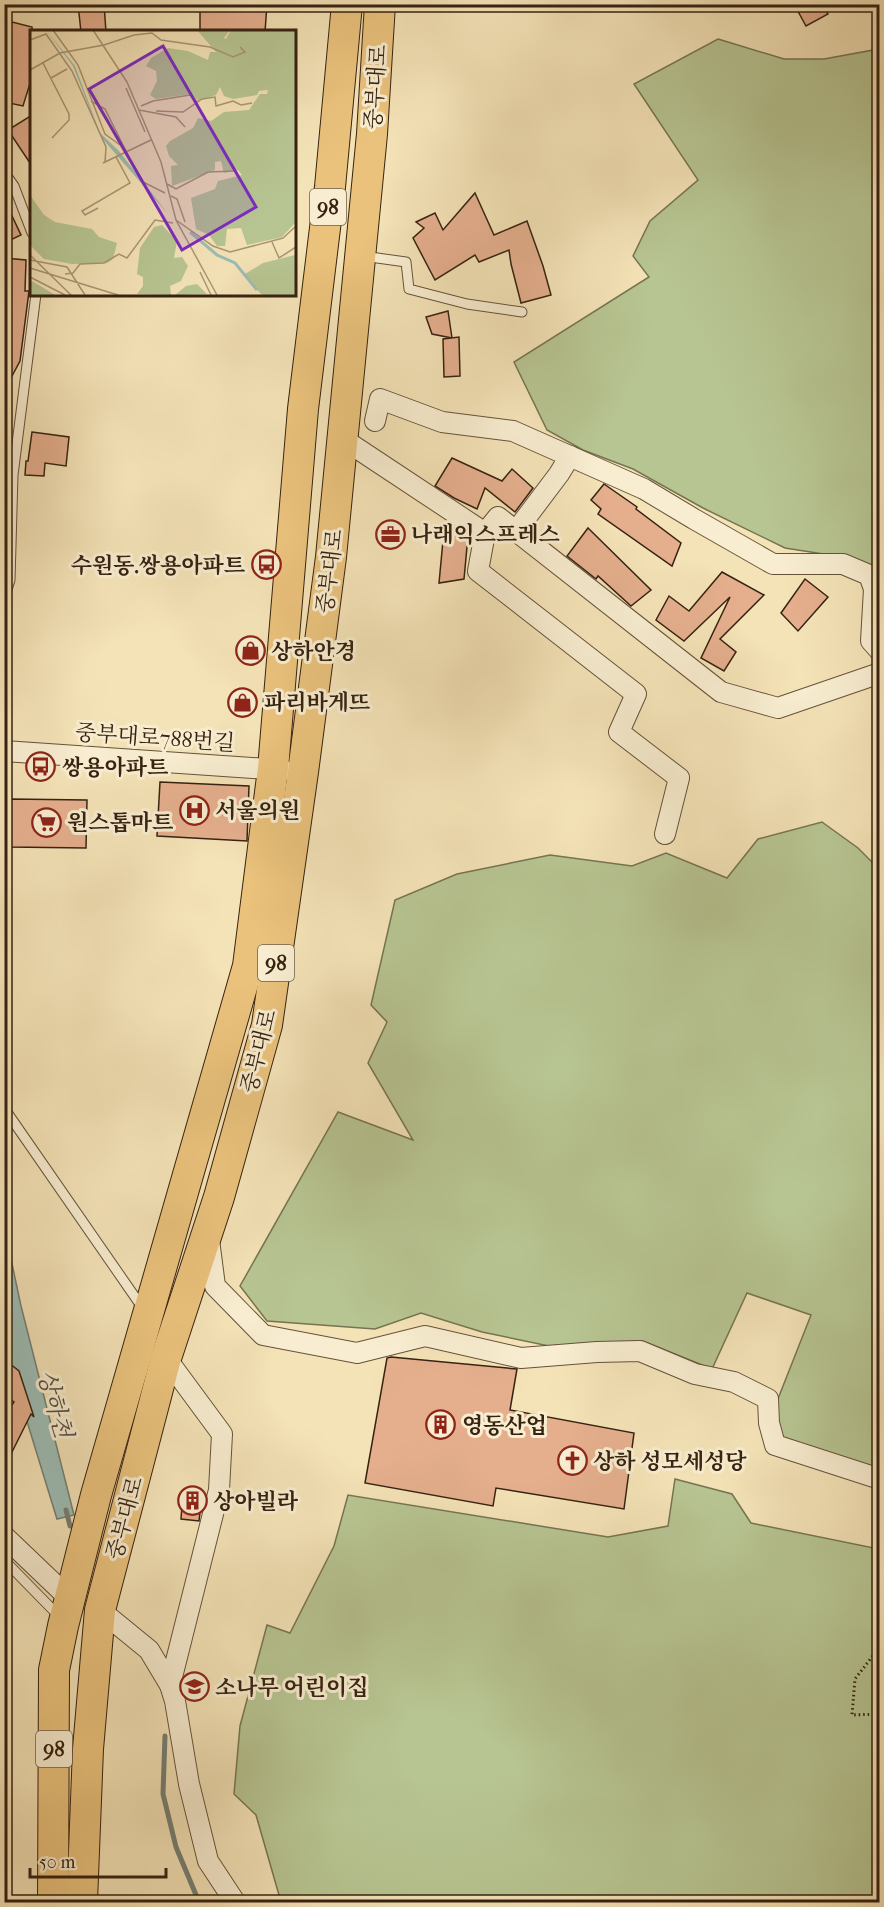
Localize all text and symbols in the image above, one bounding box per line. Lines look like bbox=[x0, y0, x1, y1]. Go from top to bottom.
inset map bbox=[30, 30, 296, 296]
street label: 중부대로 bbox=[360, 44, 392, 130]
road number: 98 bbox=[310, 189, 346, 225]
office icon: 나래익스프레스 bbox=[374, 518, 406, 550]
place label: 나래익스프레스 bbox=[411, 522, 560, 548]
street label: 중부대로 bbox=[312, 527, 348, 615]
bus stop icon: 수원동.쌍용아파트 bbox=[250, 549, 282, 581]
place label: 수원동.쌍용아파트 bbox=[71, 553, 246, 579]
shop icon: 상하안경 bbox=[234, 635, 266, 667]
place label: 상하안경 bbox=[271, 639, 356, 665]
shop icon: 파리바게뜨 bbox=[227, 686, 259, 718]
place label: 파리바게뜨 bbox=[264, 690, 370, 716]
street label: 중부대로788번길 bbox=[74, 719, 236, 757]
bus stop icon: 쌍용아파트 bbox=[25, 751, 57, 783]
place label: 쌍용아파트 bbox=[62, 755, 169, 781]
hospital icon: 서울의원 bbox=[178, 794, 210, 826]
place label: 서울의원 bbox=[215, 798, 300, 824]
supermarket icon: 원스톱마트 bbox=[30, 806, 62, 838]
place label: 원스톱마트 bbox=[67, 810, 174, 836]
road number: 98 bbox=[258, 945, 294, 981]
street label: 중부대로 bbox=[236, 1007, 282, 1096]
water label: 상하천 bbox=[32, 1367, 79, 1443]
building icon: 영동산업 bbox=[425, 1409, 457, 1441]
place label: 영동산업 bbox=[462, 1413, 547, 1439]
church icon: 상하 성모세성당 bbox=[556, 1445, 588, 1477]
place label: 상하 성모세성당 bbox=[593, 1449, 747, 1475]
street label: 중부대로 bbox=[101, 1474, 149, 1563]
building icon: 상아빌라 bbox=[176, 1485, 208, 1517]
place label: 상아빌라 bbox=[213, 1489, 299, 1515]
school or university icon: 소나무 어린이집 bbox=[178, 1671, 210, 1703]
place label: 소나무 어린이집 bbox=[215, 1675, 368, 1701]
road number: 98 bbox=[36, 1731, 72, 1767]
scale bar bbox=[30, 1841, 166, 1879]
text: 50 m bbox=[39, 1852, 76, 1873]

